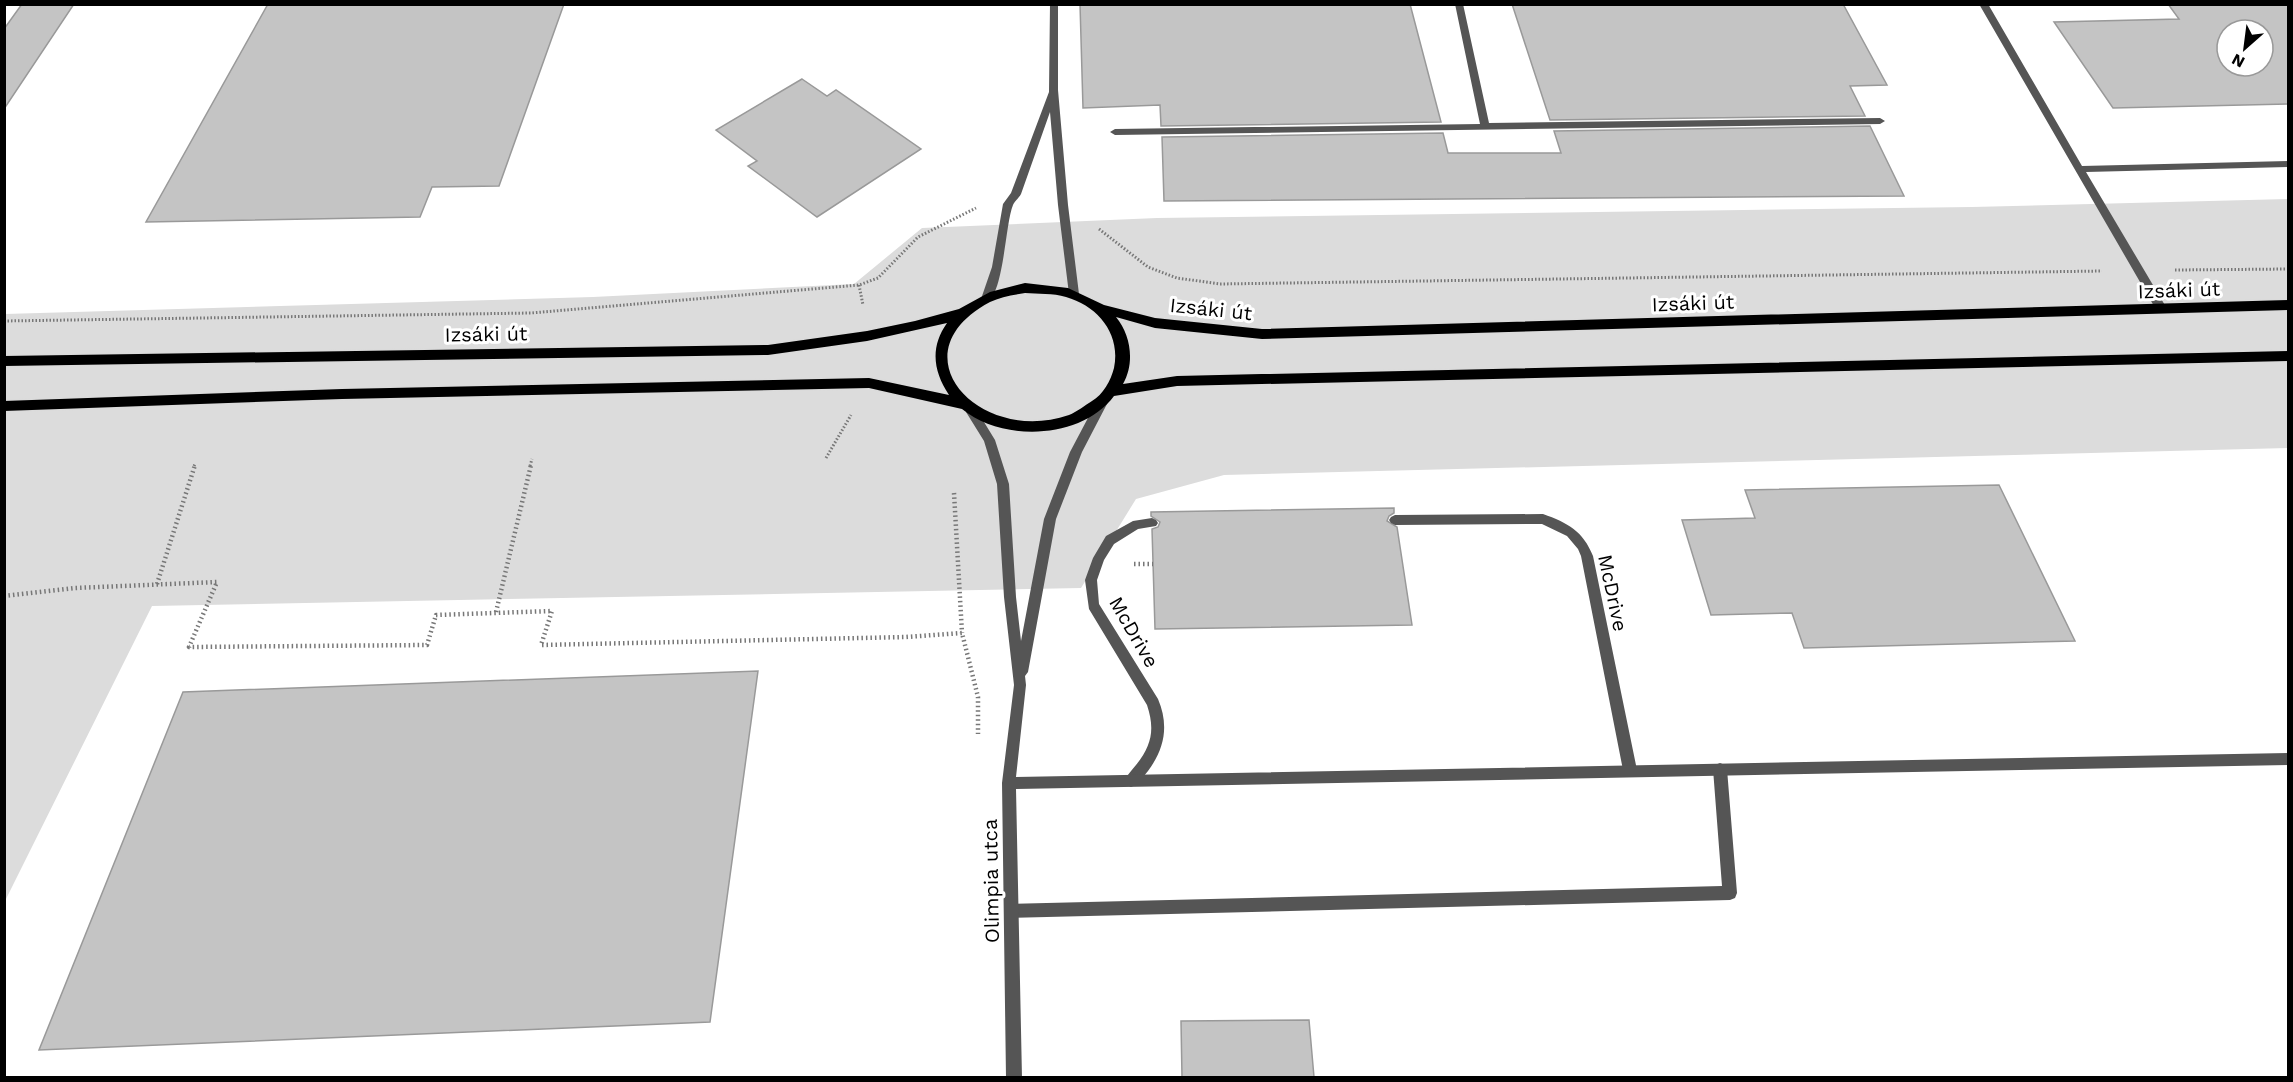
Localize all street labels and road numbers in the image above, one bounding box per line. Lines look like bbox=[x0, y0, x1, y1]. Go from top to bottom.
street label: Izsáki út bbox=[2137, 277, 2221, 303]
street label: Izsáki út bbox=[1651, 290, 1735, 316]
street label: Izsáki út bbox=[1169, 293, 1254, 325]
street label: Izsáki út bbox=[445, 321, 528, 347]
street label: McDrive bbox=[1593, 552, 1633, 634]
street label: McDrive bbox=[1104, 592, 1164, 672]
street label: Olimpia utca bbox=[978, 819, 1004, 943]

